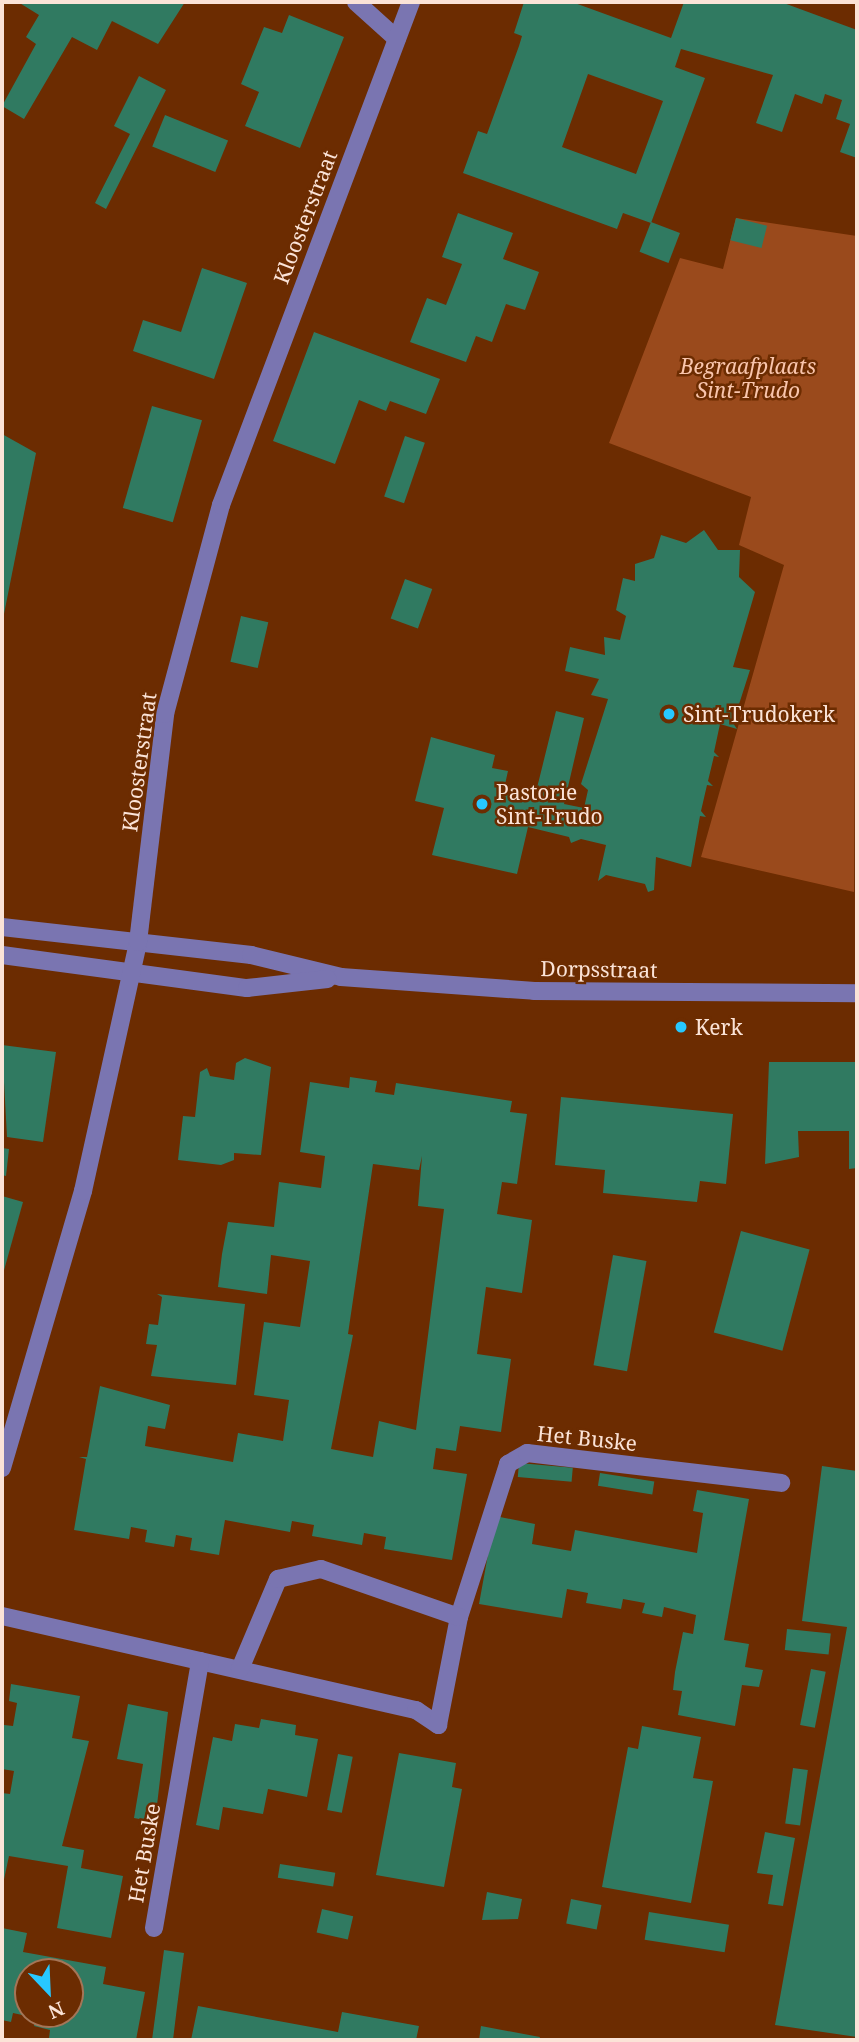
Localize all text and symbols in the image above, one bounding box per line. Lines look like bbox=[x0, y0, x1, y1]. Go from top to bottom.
street label: Kloosterstraat bbox=[268, 147, 342, 287]
park label: Begraafplaats Sint-Trudo bbox=[680, 353, 816, 403]
street label: Kloosterstraat bbox=[117, 691, 161, 833]
place label: Sint-Trudokerk bbox=[683, 701, 835, 727]
marker: Sint-Trudokerk bbox=[661, 706, 677, 722]
place label: Pastorie Sint-Trudo bbox=[496, 779, 603, 829]
marker: Pastorie Sint-Trudo bbox=[474, 796, 490, 812]
street label: Dorpsstraat bbox=[540, 955, 658, 983]
place label: Kerk bbox=[695, 1014, 743, 1040]
marker: Kerk bbox=[673, 1019, 689, 1035]
street label: Het Buske bbox=[536, 1420, 638, 1456]
street label: Het Buske bbox=[123, 1801, 165, 1905]
north arrow bbox=[14, 1958, 84, 2028]
text: N bbox=[44, 1996, 68, 2025]

